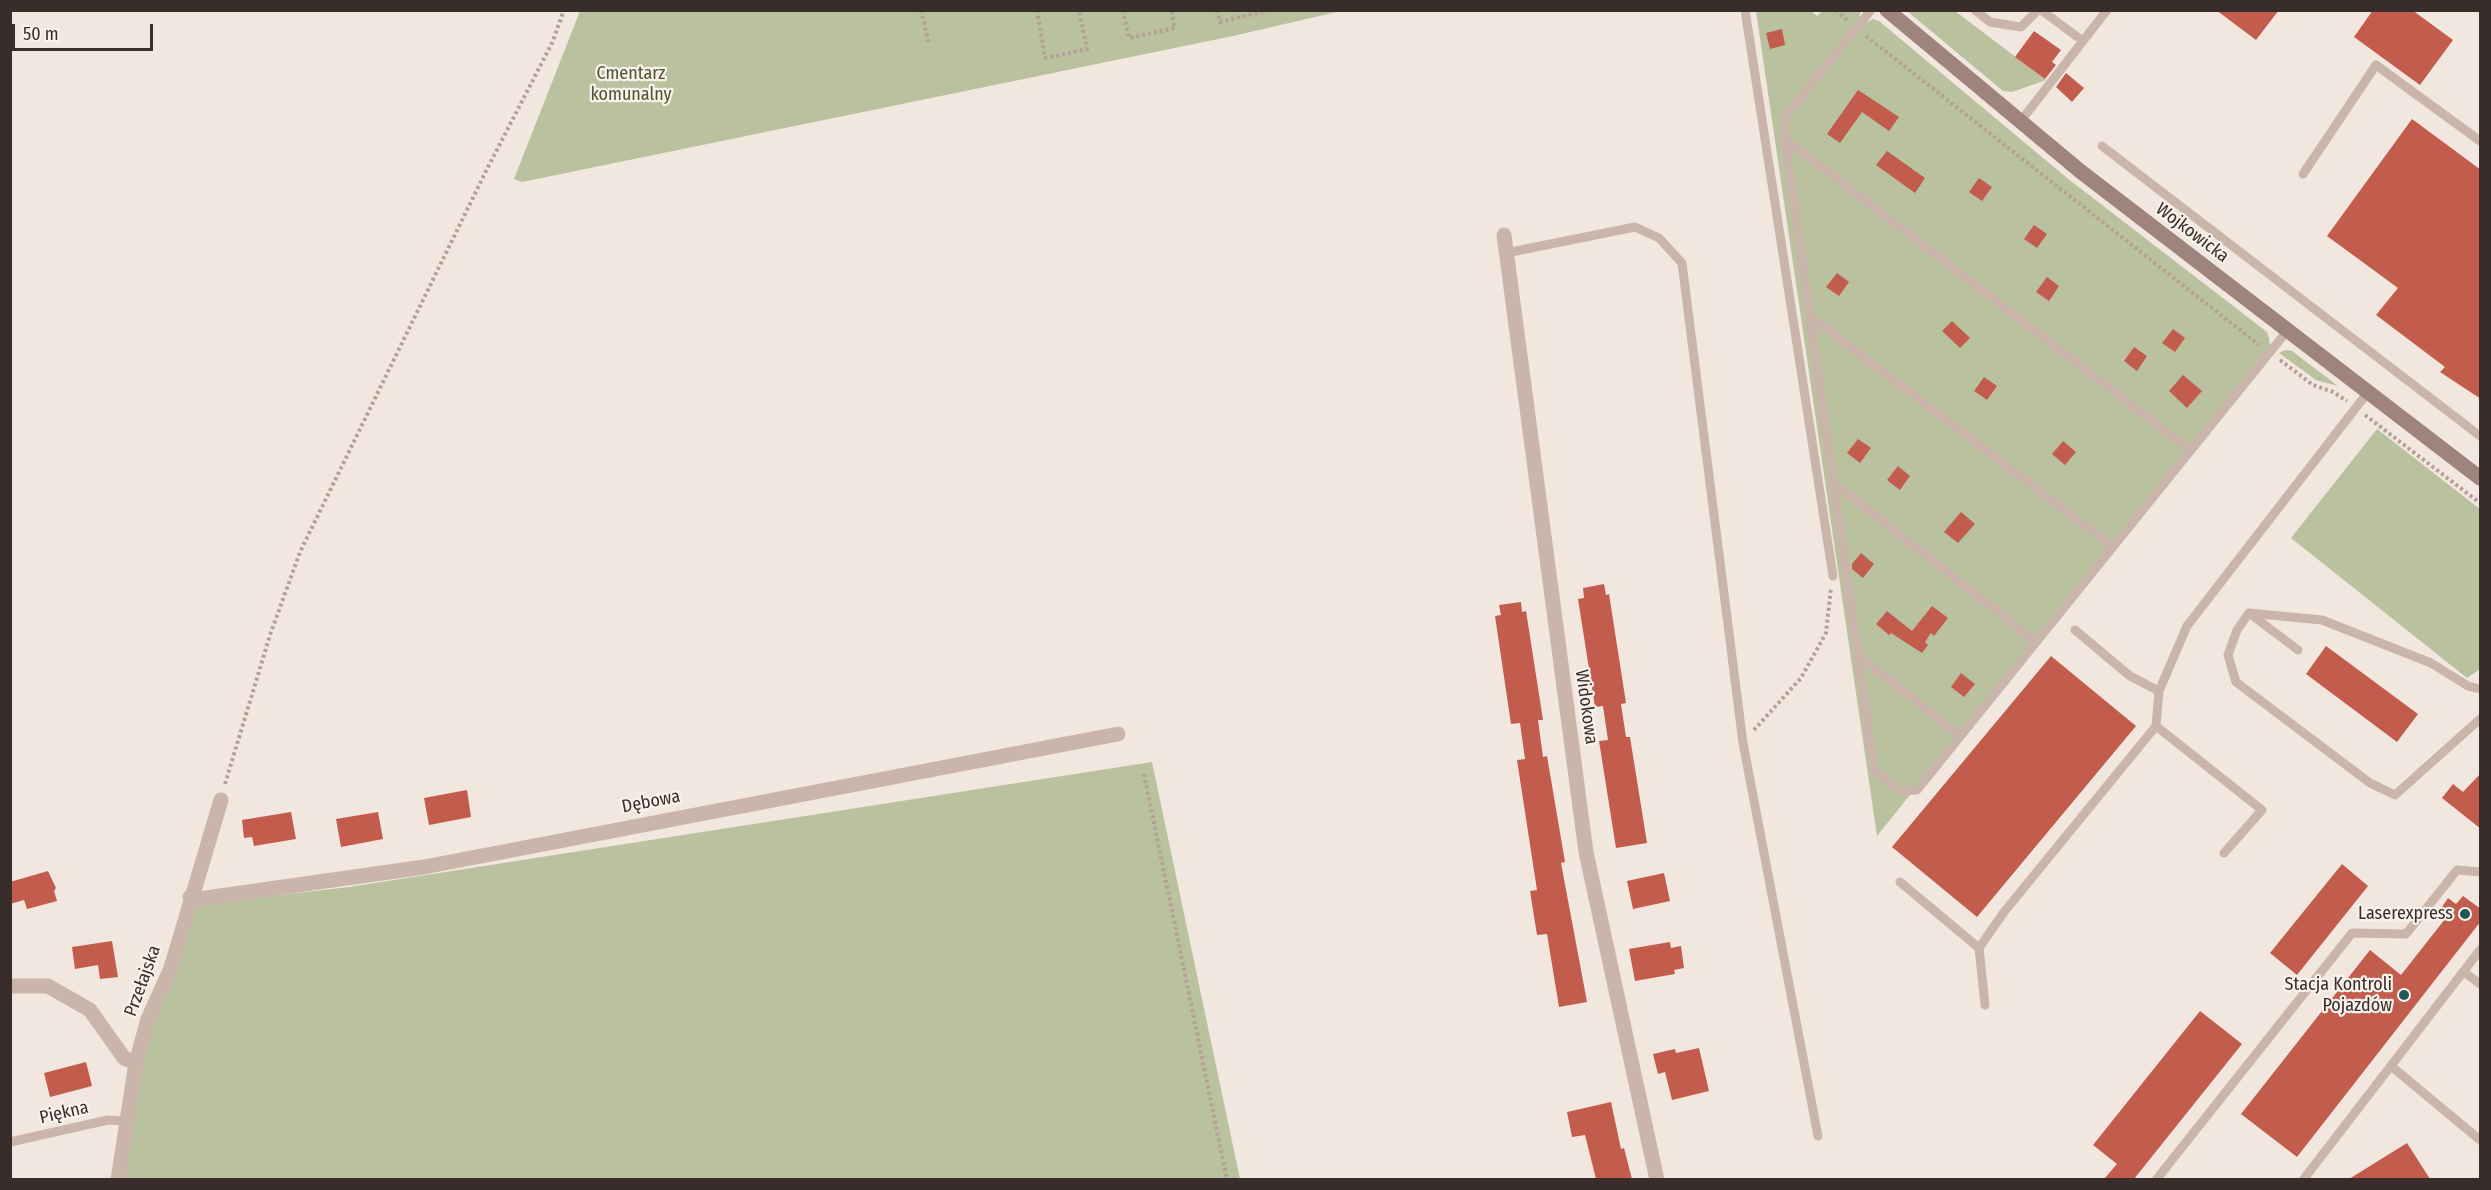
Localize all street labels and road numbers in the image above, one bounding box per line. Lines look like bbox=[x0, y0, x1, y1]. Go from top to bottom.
street label: Wojkowicka bbox=[2151, 199, 2233, 267]
street label: Widokowa bbox=[1570, 668, 1602, 746]
street label: Dębowa bbox=[620, 786, 682, 818]
street label: Przełajska bbox=[120, 943, 166, 1019]
street label: Piękna bbox=[37, 1097, 91, 1129]

